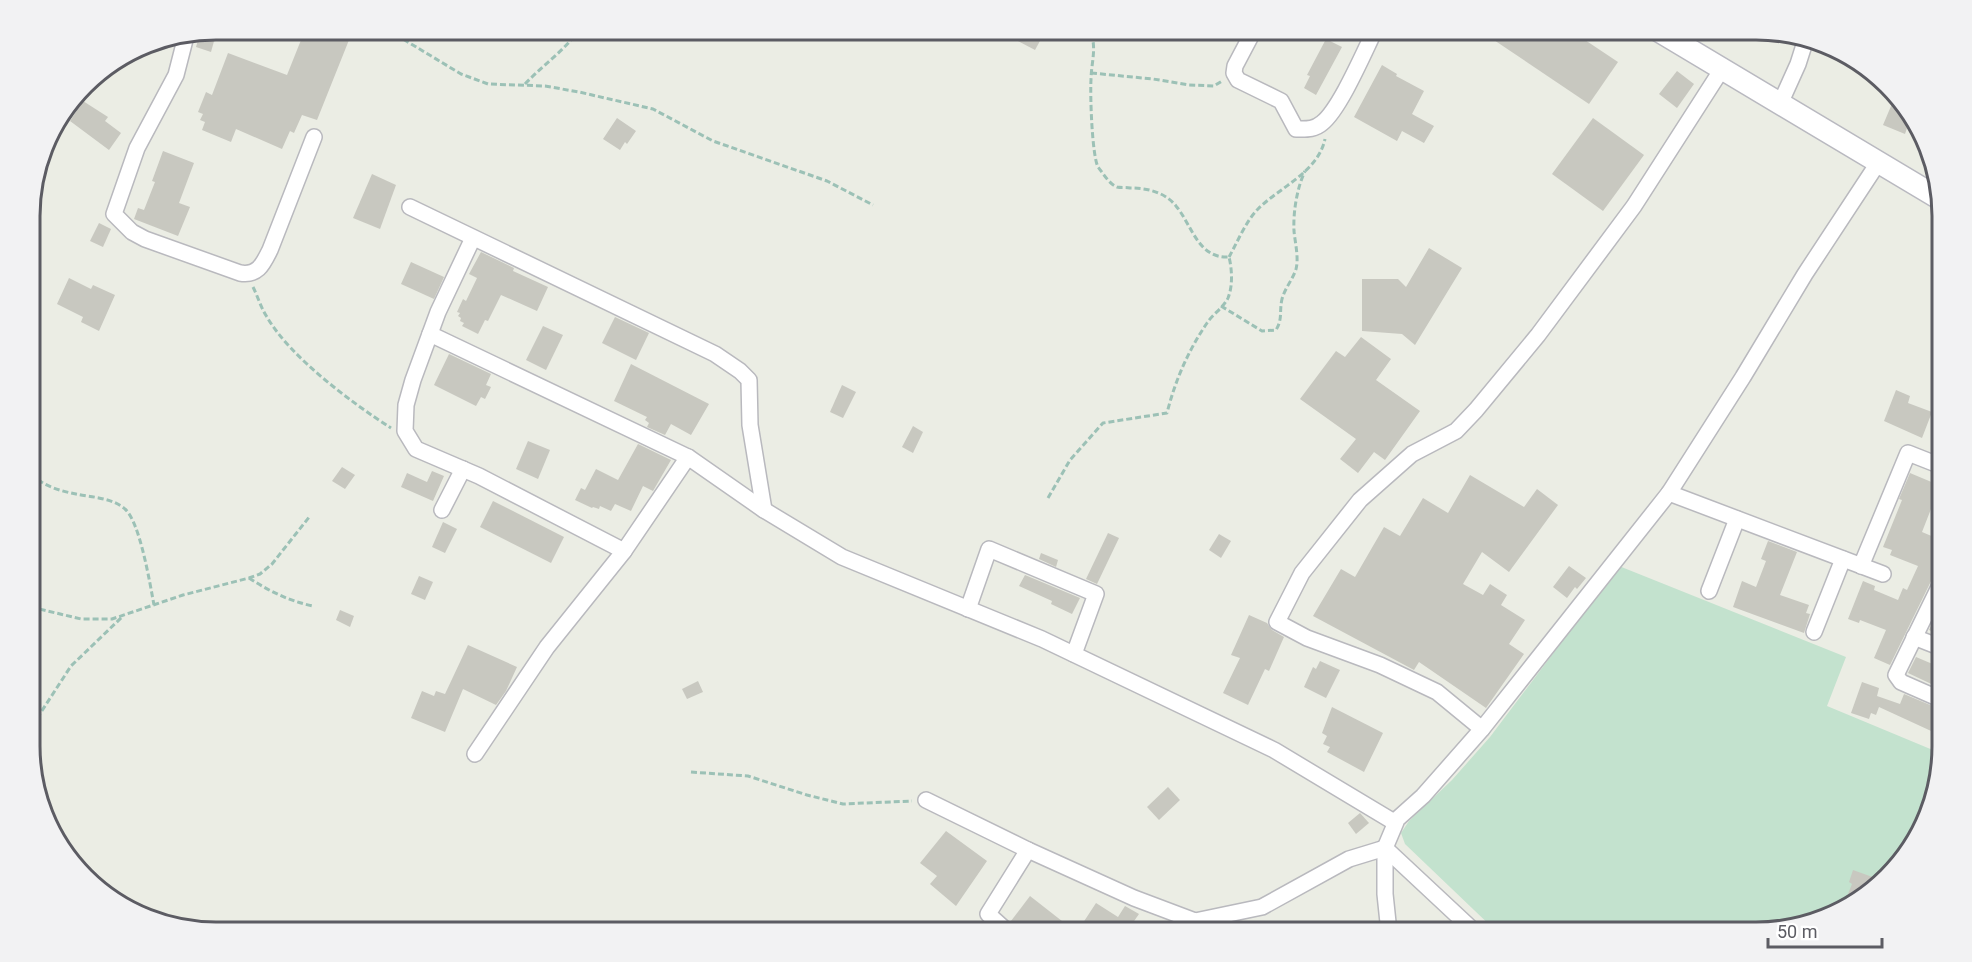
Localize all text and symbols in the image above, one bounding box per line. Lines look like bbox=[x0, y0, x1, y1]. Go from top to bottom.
scale bar bbox=[1768, 911, 1882, 949]
text: 50 m bbox=[1777, 921, 1817, 942]

